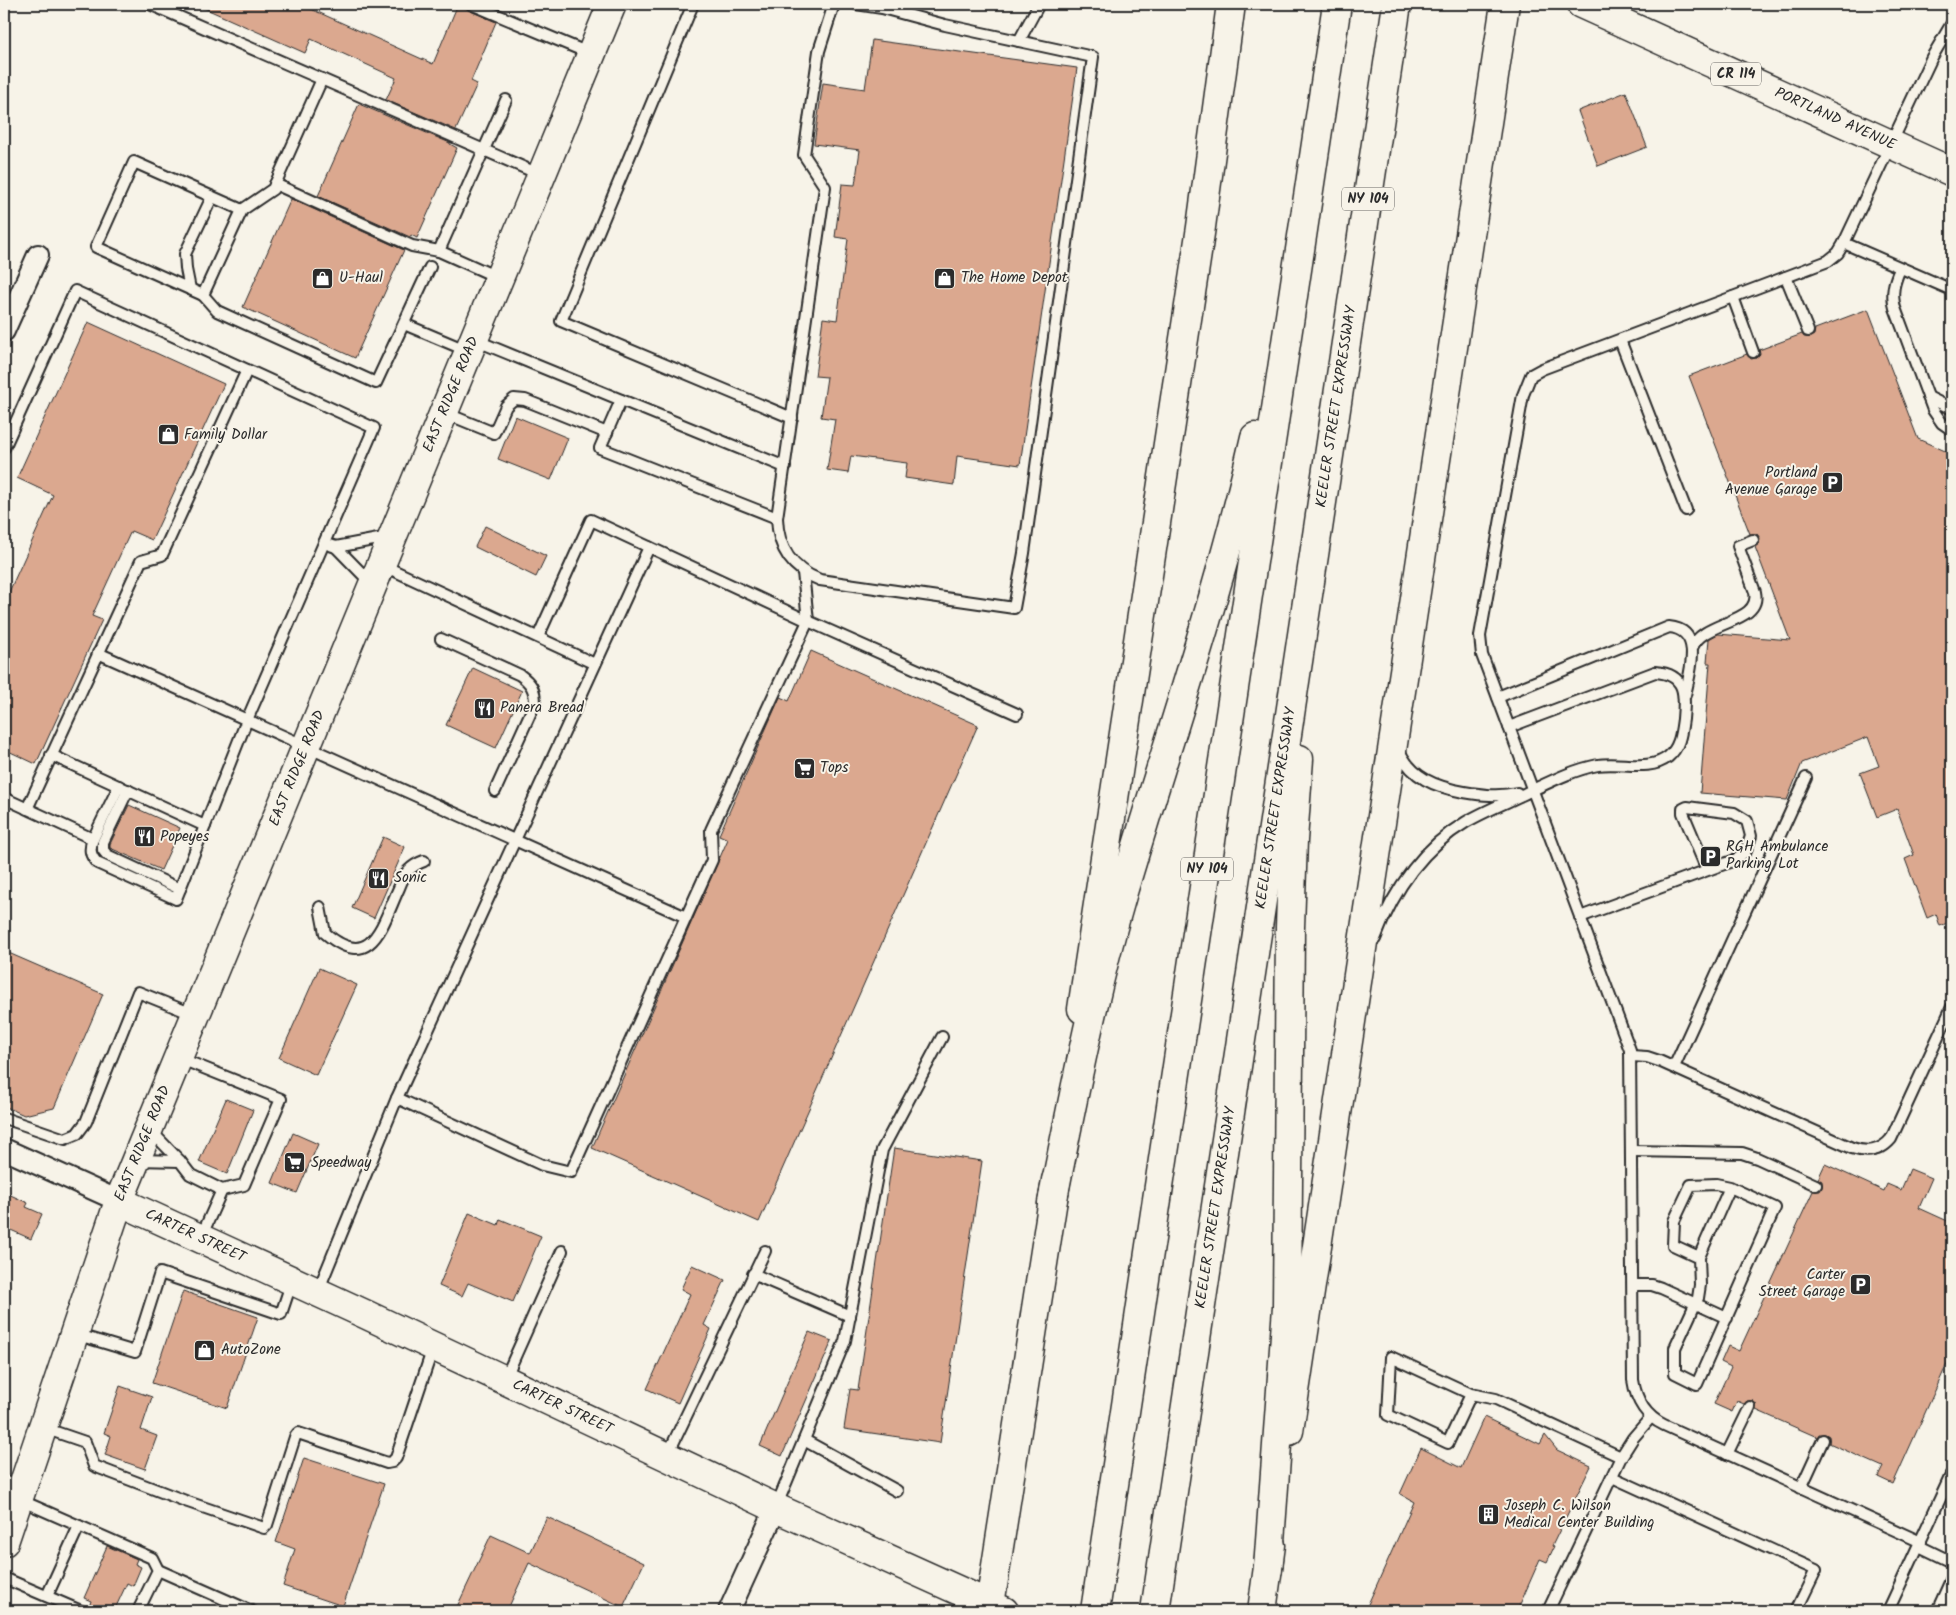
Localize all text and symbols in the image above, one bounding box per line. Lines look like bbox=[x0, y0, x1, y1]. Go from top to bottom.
road number: CR 114 bbox=[1711, 62, 1761, 86]
street label: PORTLAND AVENUE bbox=[1770, 81, 1901, 158]
road number: NY 104 bbox=[1342, 188, 1394, 210]
shop icon: U-Haul bbox=[311, 266, 335, 290]
place label: U-Haul bbox=[339, 266, 383, 290]
shop icon: The Home Depot bbox=[933, 266, 957, 290]
place label: The Home Depot bbox=[961, 266, 1068, 290]
street label: KEELER STREET EXPRESSWAY bbox=[1309, 303, 1364, 509]
street label: EAST RIDGE ROAD bbox=[416, 333, 486, 456]
shop icon: Family Dollar bbox=[156, 423, 180, 447]
place label: Family Dollar bbox=[184, 423, 268, 447]
place label: Portland Avenue Garage bbox=[1725, 461, 1818, 502]
parking icon: Portland Avenue Garage bbox=[1821, 470, 1845, 494]
restaurant icon: Panera Bread bbox=[472, 696, 496, 720]
place label: Panera Bread bbox=[500, 696, 584, 720]
street label: KEELER STREET EXPRESSWAY bbox=[1249, 704, 1303, 911]
street label: EAST RIDGE ROAD bbox=[263, 706, 332, 830]
supermarket icon: Tops bbox=[792, 756, 816, 780]
place label: Tops bbox=[820, 756, 849, 780]
restaurant icon: Popeyes bbox=[132, 825, 156, 849]
place label: Popeyes bbox=[160, 825, 210, 849]
place label: RGH Ambulance Parking Lot bbox=[1726, 835, 1829, 876]
parking icon: RGH Ambulance Parking Lot bbox=[1698, 844, 1722, 868]
road number: NY 104 bbox=[1181, 858, 1233, 881]
restaurant icon: Sonic bbox=[366, 866, 390, 890]
place label: Sonic bbox=[394, 866, 427, 890]
street label: EAST RIDGE ROAD bbox=[108, 1081, 177, 1205]
street label: KEELER STREET EXPRESSWAY bbox=[1189, 1104, 1243, 1310]
supermarket icon: Speedway bbox=[283, 1151, 307, 1175]
place label: Speedway bbox=[311, 1151, 372, 1175]
street label: CARTER STREET bbox=[141, 1202, 252, 1271]
place label: Carter Street Garage bbox=[1759, 1263, 1846, 1304]
parking icon: Carter Street Garage bbox=[1849, 1272, 1873, 1296]
shop icon: AutoZone bbox=[193, 1338, 217, 1362]
place label: AutoZone bbox=[221, 1338, 281, 1362]
street label: CARTER STREET bbox=[508, 1373, 619, 1442]
place label: Joseph C. Wilson Medical Center Building bbox=[1504, 1494, 1655, 1535]
building icon: Joseph C. Wilson Medical Center Building bbox=[1476, 1503, 1500, 1527]

